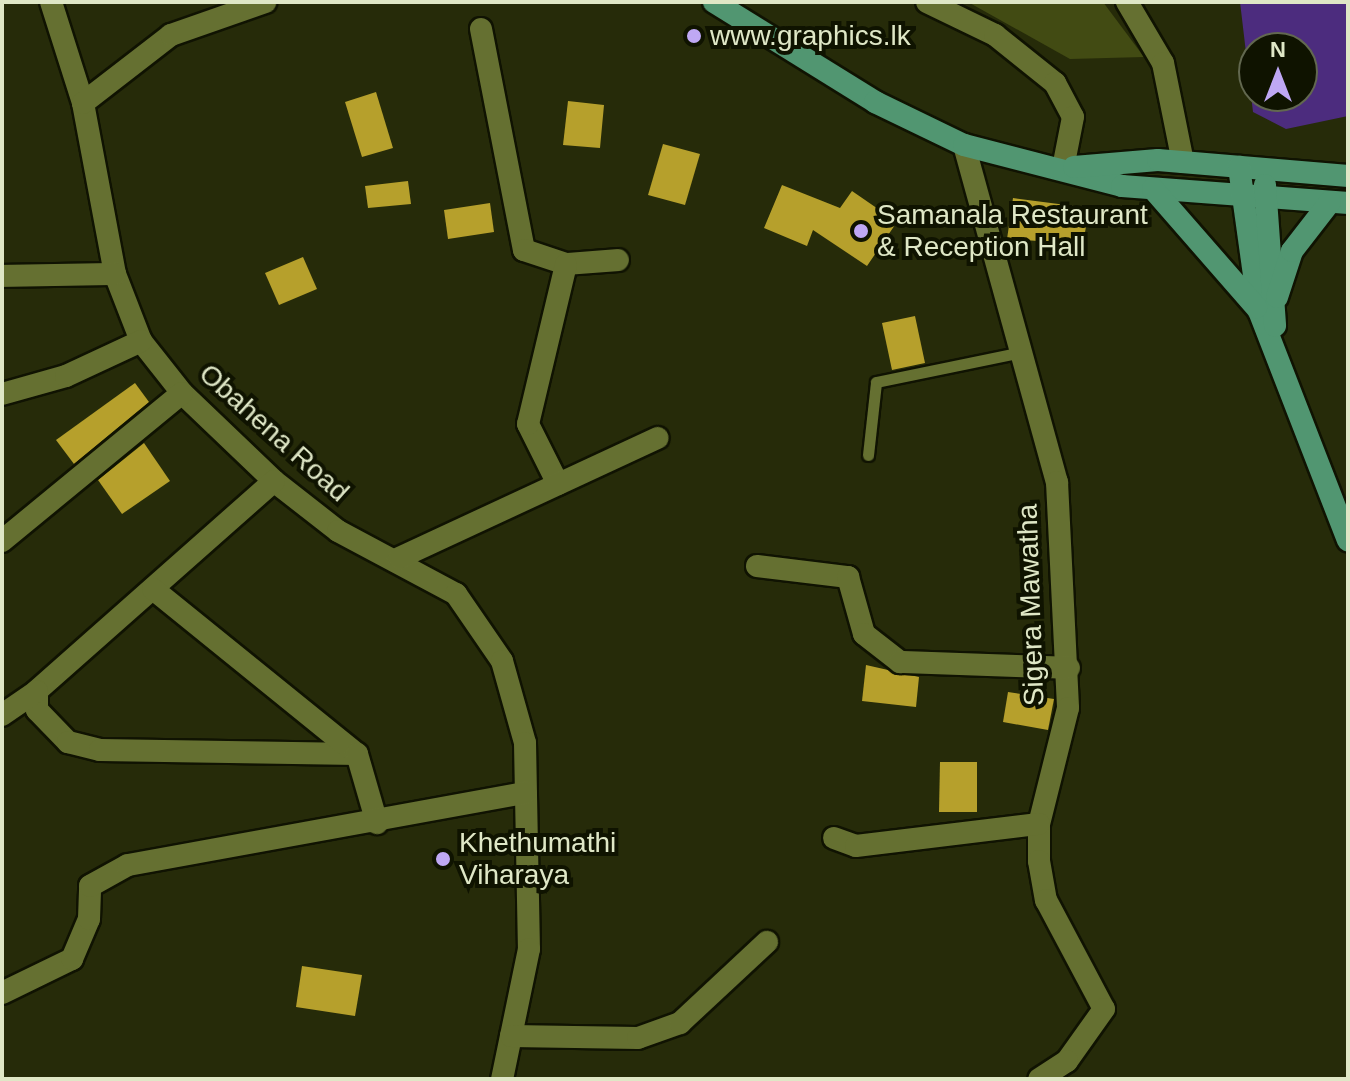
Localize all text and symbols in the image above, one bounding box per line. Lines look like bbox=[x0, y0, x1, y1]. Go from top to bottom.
place label: www.graphics.lk bbox=[710, 19, 911, 53]
marker: www.graphics.lk bbox=[685, 27, 703, 45]
north arrow bbox=[1238, 32, 1318, 112]
text: N bbox=[1270, 37, 1286, 62]
place label: Samanala Restaurant & Reception Hall bbox=[877, 198, 1148, 264]
marker: Samanala Restaurant & Reception Hall bbox=[852, 222, 870, 240]
street label: Obahena Road bbox=[192, 357, 356, 509]
street label: Sigera Mawatha bbox=[1011, 503, 1051, 707]
place label: Khethumathi Viharaya bbox=[459, 826, 616, 892]
marker: Khethumathi Viharaya bbox=[434, 850, 452, 868]

